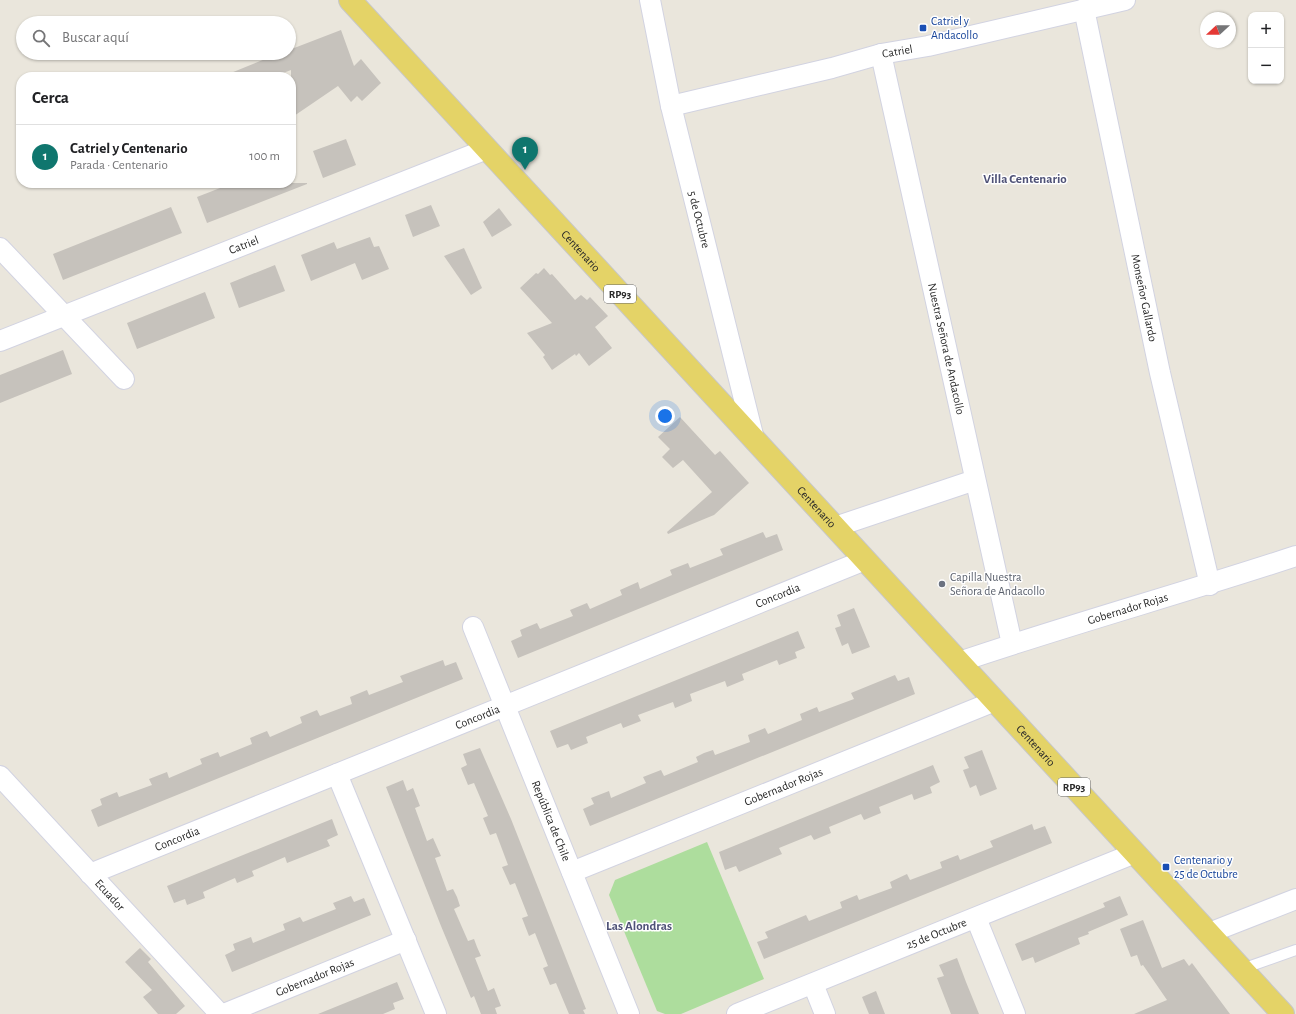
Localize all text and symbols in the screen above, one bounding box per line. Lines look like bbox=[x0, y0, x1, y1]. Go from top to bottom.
north arrow bbox=[1200, 12, 1236, 48]
map controls bbox=[1248, 12, 1284, 84]
button: + bbox=[1248, 12, 1284, 48]
place label: Catriel y Andacollo bbox=[931, 15, 978, 41]
search box bbox=[16, 16, 296, 60]
marker: Catriel y Andacollo bbox=[918, 23, 928, 33]
icon: search bbox=[30, 27, 52, 49]
text: Buscar aquí bbox=[62, 30, 129, 45]
street label: Catriel bbox=[881, 43, 914, 60]
button: − bbox=[1248, 48, 1284, 84]
text: Cerca bbox=[32, 89, 69, 106]
pin: 1 bbox=[512, 137, 538, 170]
text: Catriel y Centenario bbox=[70, 141, 188, 156]
text: 1 bbox=[43, 150, 47, 163]
text: 100 m bbox=[249, 150, 280, 163]
text: Parada · Centenario bbox=[70, 159, 168, 172]
district label: Villa Centenario bbox=[983, 173, 1067, 186]
street label: 5 de Octubre bbox=[686, 190, 712, 249]
street label: Centenario bbox=[559, 228, 603, 274]
street label: Catriel bbox=[227, 234, 260, 256]
street label: Monseñor Gallardo bbox=[1129, 253, 1159, 343]
street label: Nuestra Señora de Andacollo bbox=[926, 282, 967, 416]
road number: RP93 bbox=[604, 285, 636, 303]
your location bbox=[655, 406, 675, 426]
street label: Centenario bbox=[795, 484, 838, 530]
place label: Capilla Nuestra Señora de Andacollo bbox=[950, 571, 1045, 597]
marker: Capilla Nuestra Señora de Andacollo bbox=[937, 579, 947, 589]
street label: Concordia bbox=[754, 581, 802, 610]
street label: Gobernador Rojas bbox=[1086, 591, 1169, 626]
street label: Concordia bbox=[453, 702, 502, 731]
street label: Centenario bbox=[1014, 723, 1058, 768]
street label: Gobernador Rojas bbox=[742, 765, 824, 808]
road number: RP93 bbox=[1058, 778, 1090, 796]
street label: República de Chile bbox=[530, 779, 573, 863]
street label: Concordia bbox=[153, 824, 202, 853]
place label: Centenario y 25 de Octubre bbox=[1174, 854, 1238, 880]
marker: Centenario y 25 de Octubre bbox=[1161, 862, 1171, 872]
street label: Ecuador bbox=[93, 877, 127, 913]
street label: 25 de Octubre bbox=[904, 916, 968, 951]
district label: Las Alondras bbox=[606, 920, 672, 933]
street label: Gobernador Rojas bbox=[274, 956, 356, 998]

